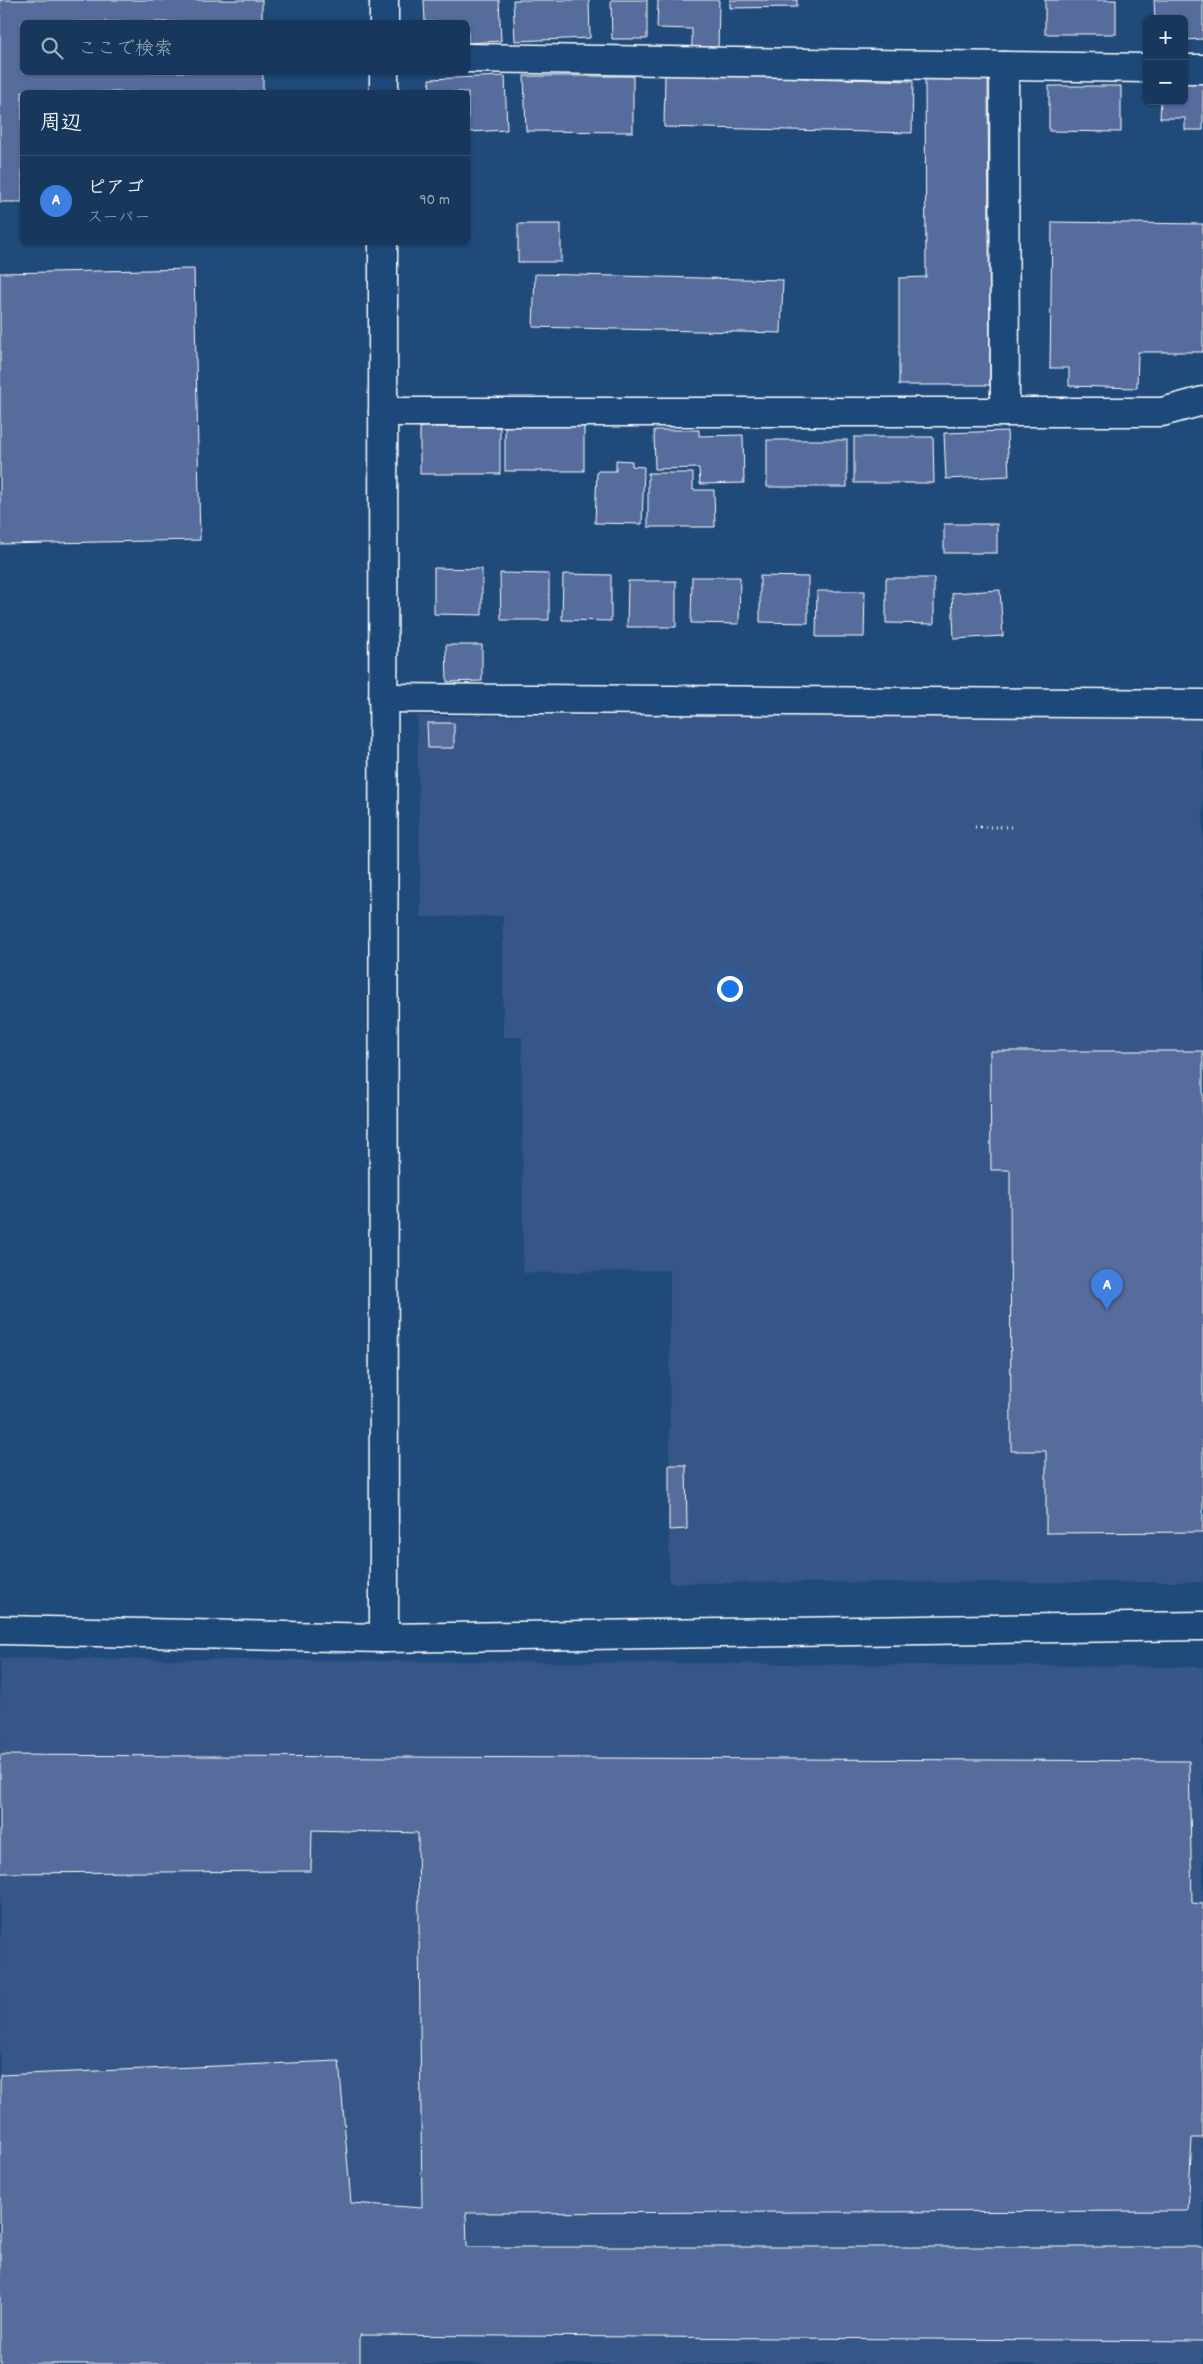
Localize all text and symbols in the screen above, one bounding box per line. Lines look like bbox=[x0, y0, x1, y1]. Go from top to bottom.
map controls bbox=[1143, 15, 1188, 105]
button: + bbox=[1143, 15, 1188, 60]
search box bbox=[20, 20, 470, 75]
icon: search bbox=[38, 34, 66, 62]
text: ここで検索 bbox=[78, 37, 173, 64]
button: − bbox=[1143, 60, 1188, 105]
text: 周辺 bbox=[40, 110, 82, 140]
text: ピアゴ bbox=[87, 176, 144, 203]
text: A bbox=[52, 189, 60, 212]
text: 90 m bbox=[419, 189, 450, 212]
text: スーパー bbox=[87, 207, 150, 230]
your location bbox=[717, 976, 743, 1002]
pin: A bbox=[1091, 1269, 1123, 1310]

